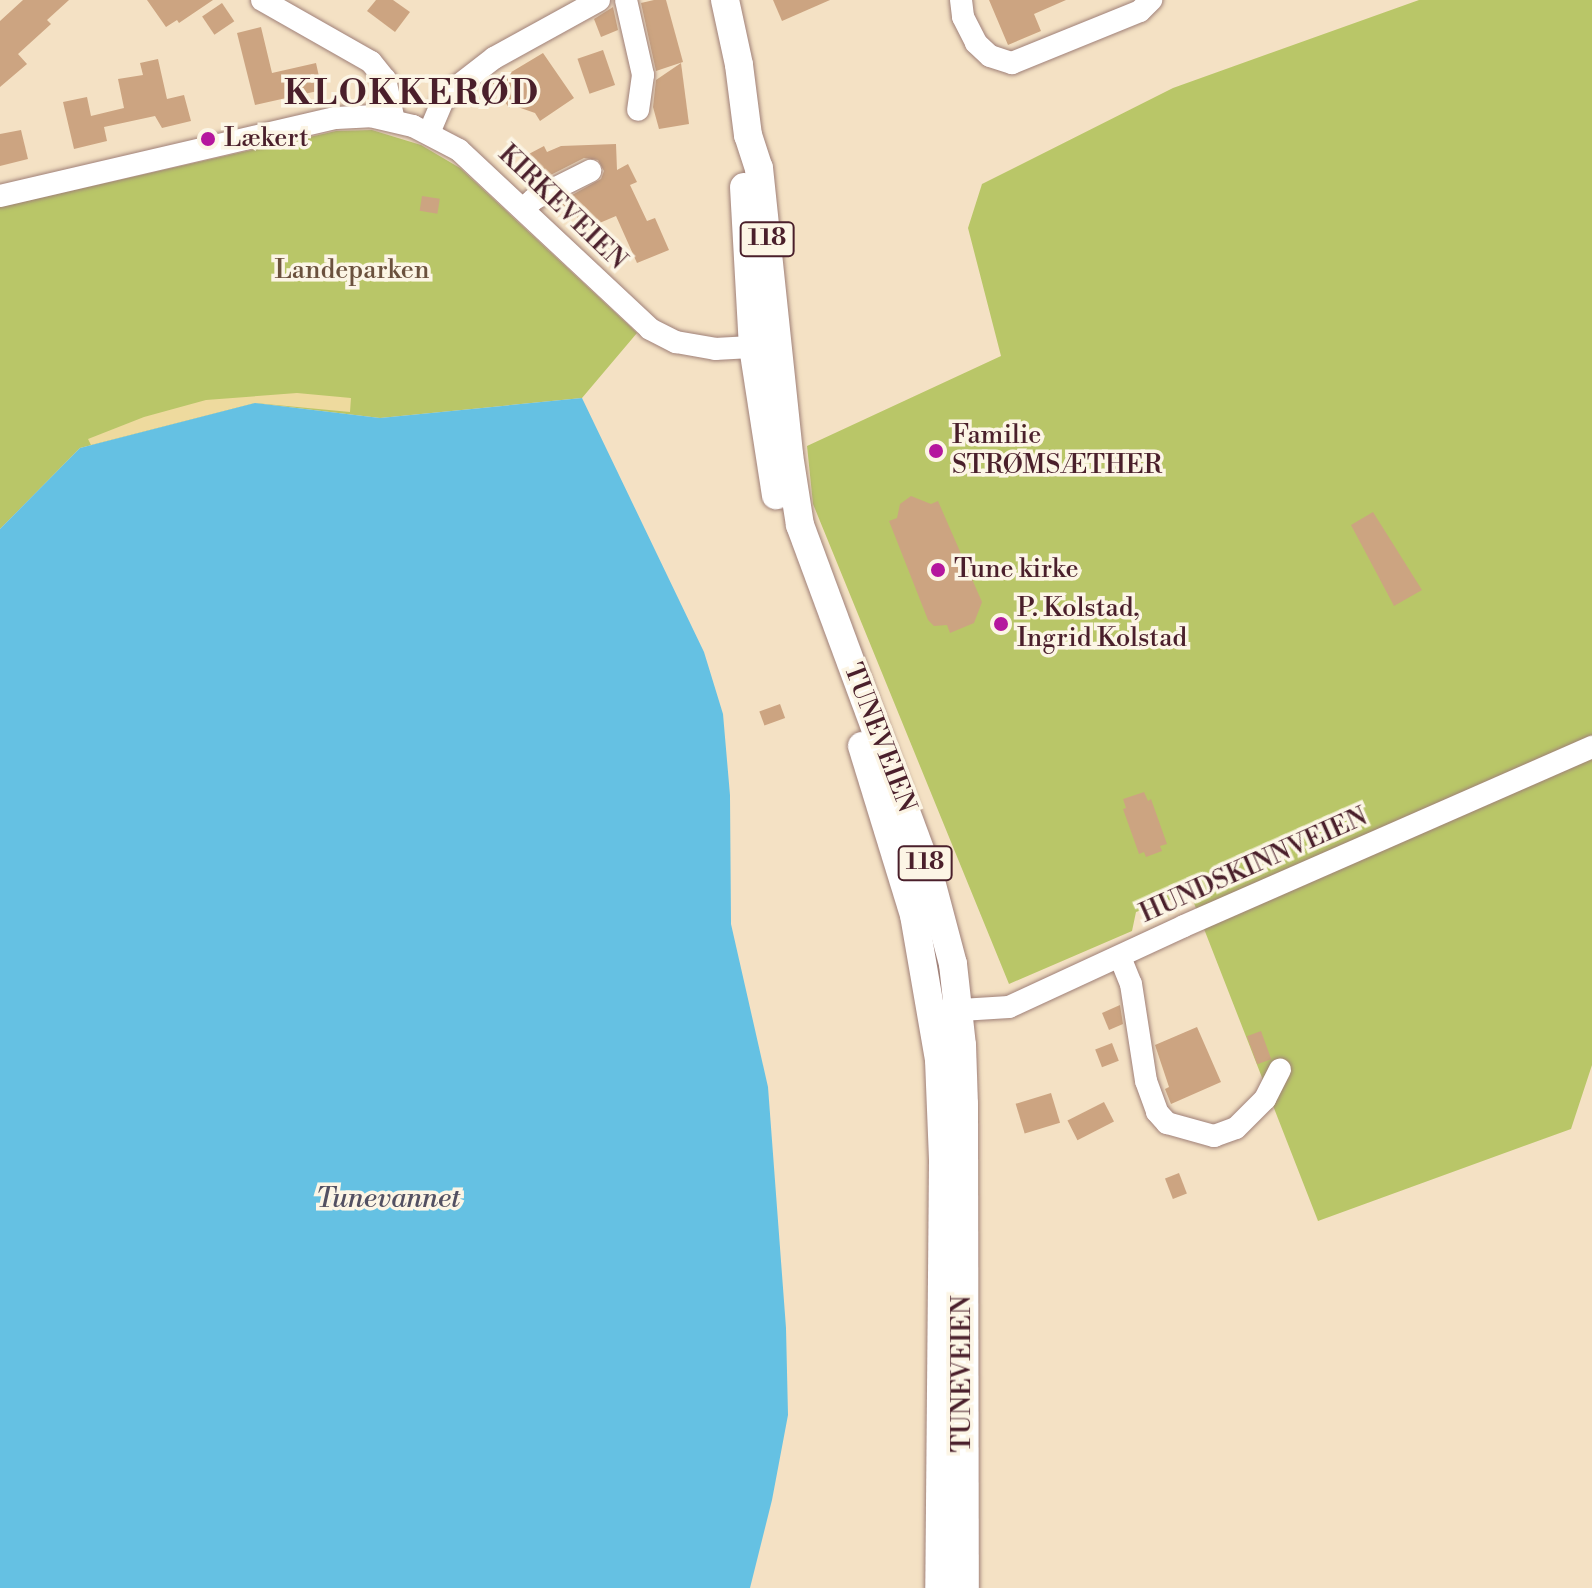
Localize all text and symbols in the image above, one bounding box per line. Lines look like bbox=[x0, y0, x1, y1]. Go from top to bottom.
district label: KLOKKERØD bbox=[284, 75, 540, 115]
place label: Lækert bbox=[224, 123, 308, 155]
marker: Lækert bbox=[199, 130, 217, 148]
street label: KIRKEVEIEN bbox=[491, 139, 633, 277]
road number: 118 bbox=[739, 219, 795, 259]
park label: Landeparken bbox=[275, 255, 429, 287]
place label: Familie STRØMSÆTHER bbox=[952, 420, 1162, 482]
marker: Familie STRØMSÆTHER bbox=[927, 442, 945, 460]
place label: Tune kirke bbox=[954, 554, 1079, 586]
marker: Tune kirke bbox=[929, 561, 947, 579]
place label: P. Kolstad, Ingrid Kolstad bbox=[1017, 593, 1187, 654]
marker: P. Kolstad, Ingrid Kolstad bbox=[992, 615, 1010, 633]
street label: TUNEVEIEN bbox=[836, 659, 922, 817]
street label: HUNDSKINNVEIEN bbox=[1135, 802, 1373, 930]
road number: 118 bbox=[897, 843, 953, 883]
water label: Tunevannet bbox=[316, 1182, 460, 1216]
street label: TUNEVEIEN bbox=[947, 1295, 979, 1453]

